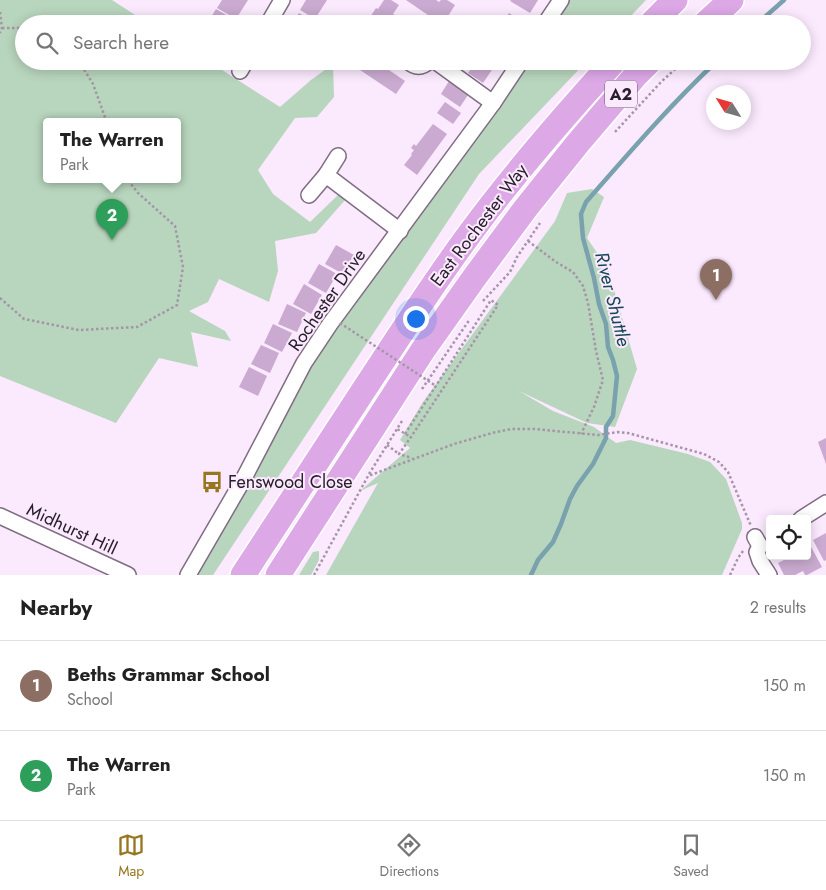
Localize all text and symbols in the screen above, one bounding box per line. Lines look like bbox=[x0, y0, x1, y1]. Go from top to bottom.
search box bbox=[15, 15, 811, 70]
icon: search bbox=[33, 29, 61, 57]
text: Search here bbox=[73, 29, 169, 56]
road number: A2 bbox=[605, 80, 637, 108]
north arrow bbox=[706, 85, 751, 130]
popup bbox=[43, 118, 181, 183]
text: The Warren bbox=[60, 126, 164, 153]
text: Park bbox=[60, 153, 89, 176]
street label: East Rochester Way bbox=[424, 158, 534, 292]
pin: 2 bbox=[96, 199, 128, 240]
street label: Rochester Drive bbox=[282, 244, 372, 356]
water label: River Shuttle bbox=[588, 249, 638, 350]
pin: 1 bbox=[700, 259, 732, 300]
your location bbox=[403, 306, 429, 332]
bus stop icon: Fenswood Close bbox=[199, 469, 225, 495]
place label: Fenswood Close bbox=[228, 469, 352, 495]
street label: Midhurst Hill bbox=[22, 497, 122, 561]
map controls bbox=[766, 515, 811, 560]
button: locate bbox=[766, 515, 811, 560]
text: Nearby bbox=[20, 593, 92, 623]
text: 2 results bbox=[750, 596, 806, 619]
text: Beths Grammar School bbox=[67, 661, 270, 688]
text: 1 bbox=[32, 674, 40, 697]
text: 150 m bbox=[763, 674, 806, 697]
text: School bbox=[67, 688, 113, 711]
text: The Warren bbox=[67, 751, 171, 778]
text: 2 bbox=[31, 764, 41, 787]
text: 150 m bbox=[763, 764, 806, 787]
text: Park bbox=[67, 778, 96, 801]
tab: Map bbox=[117, 831, 145, 881]
tab: Directions bbox=[380, 831, 439, 881]
tab: Saved bbox=[673, 831, 709, 881]

